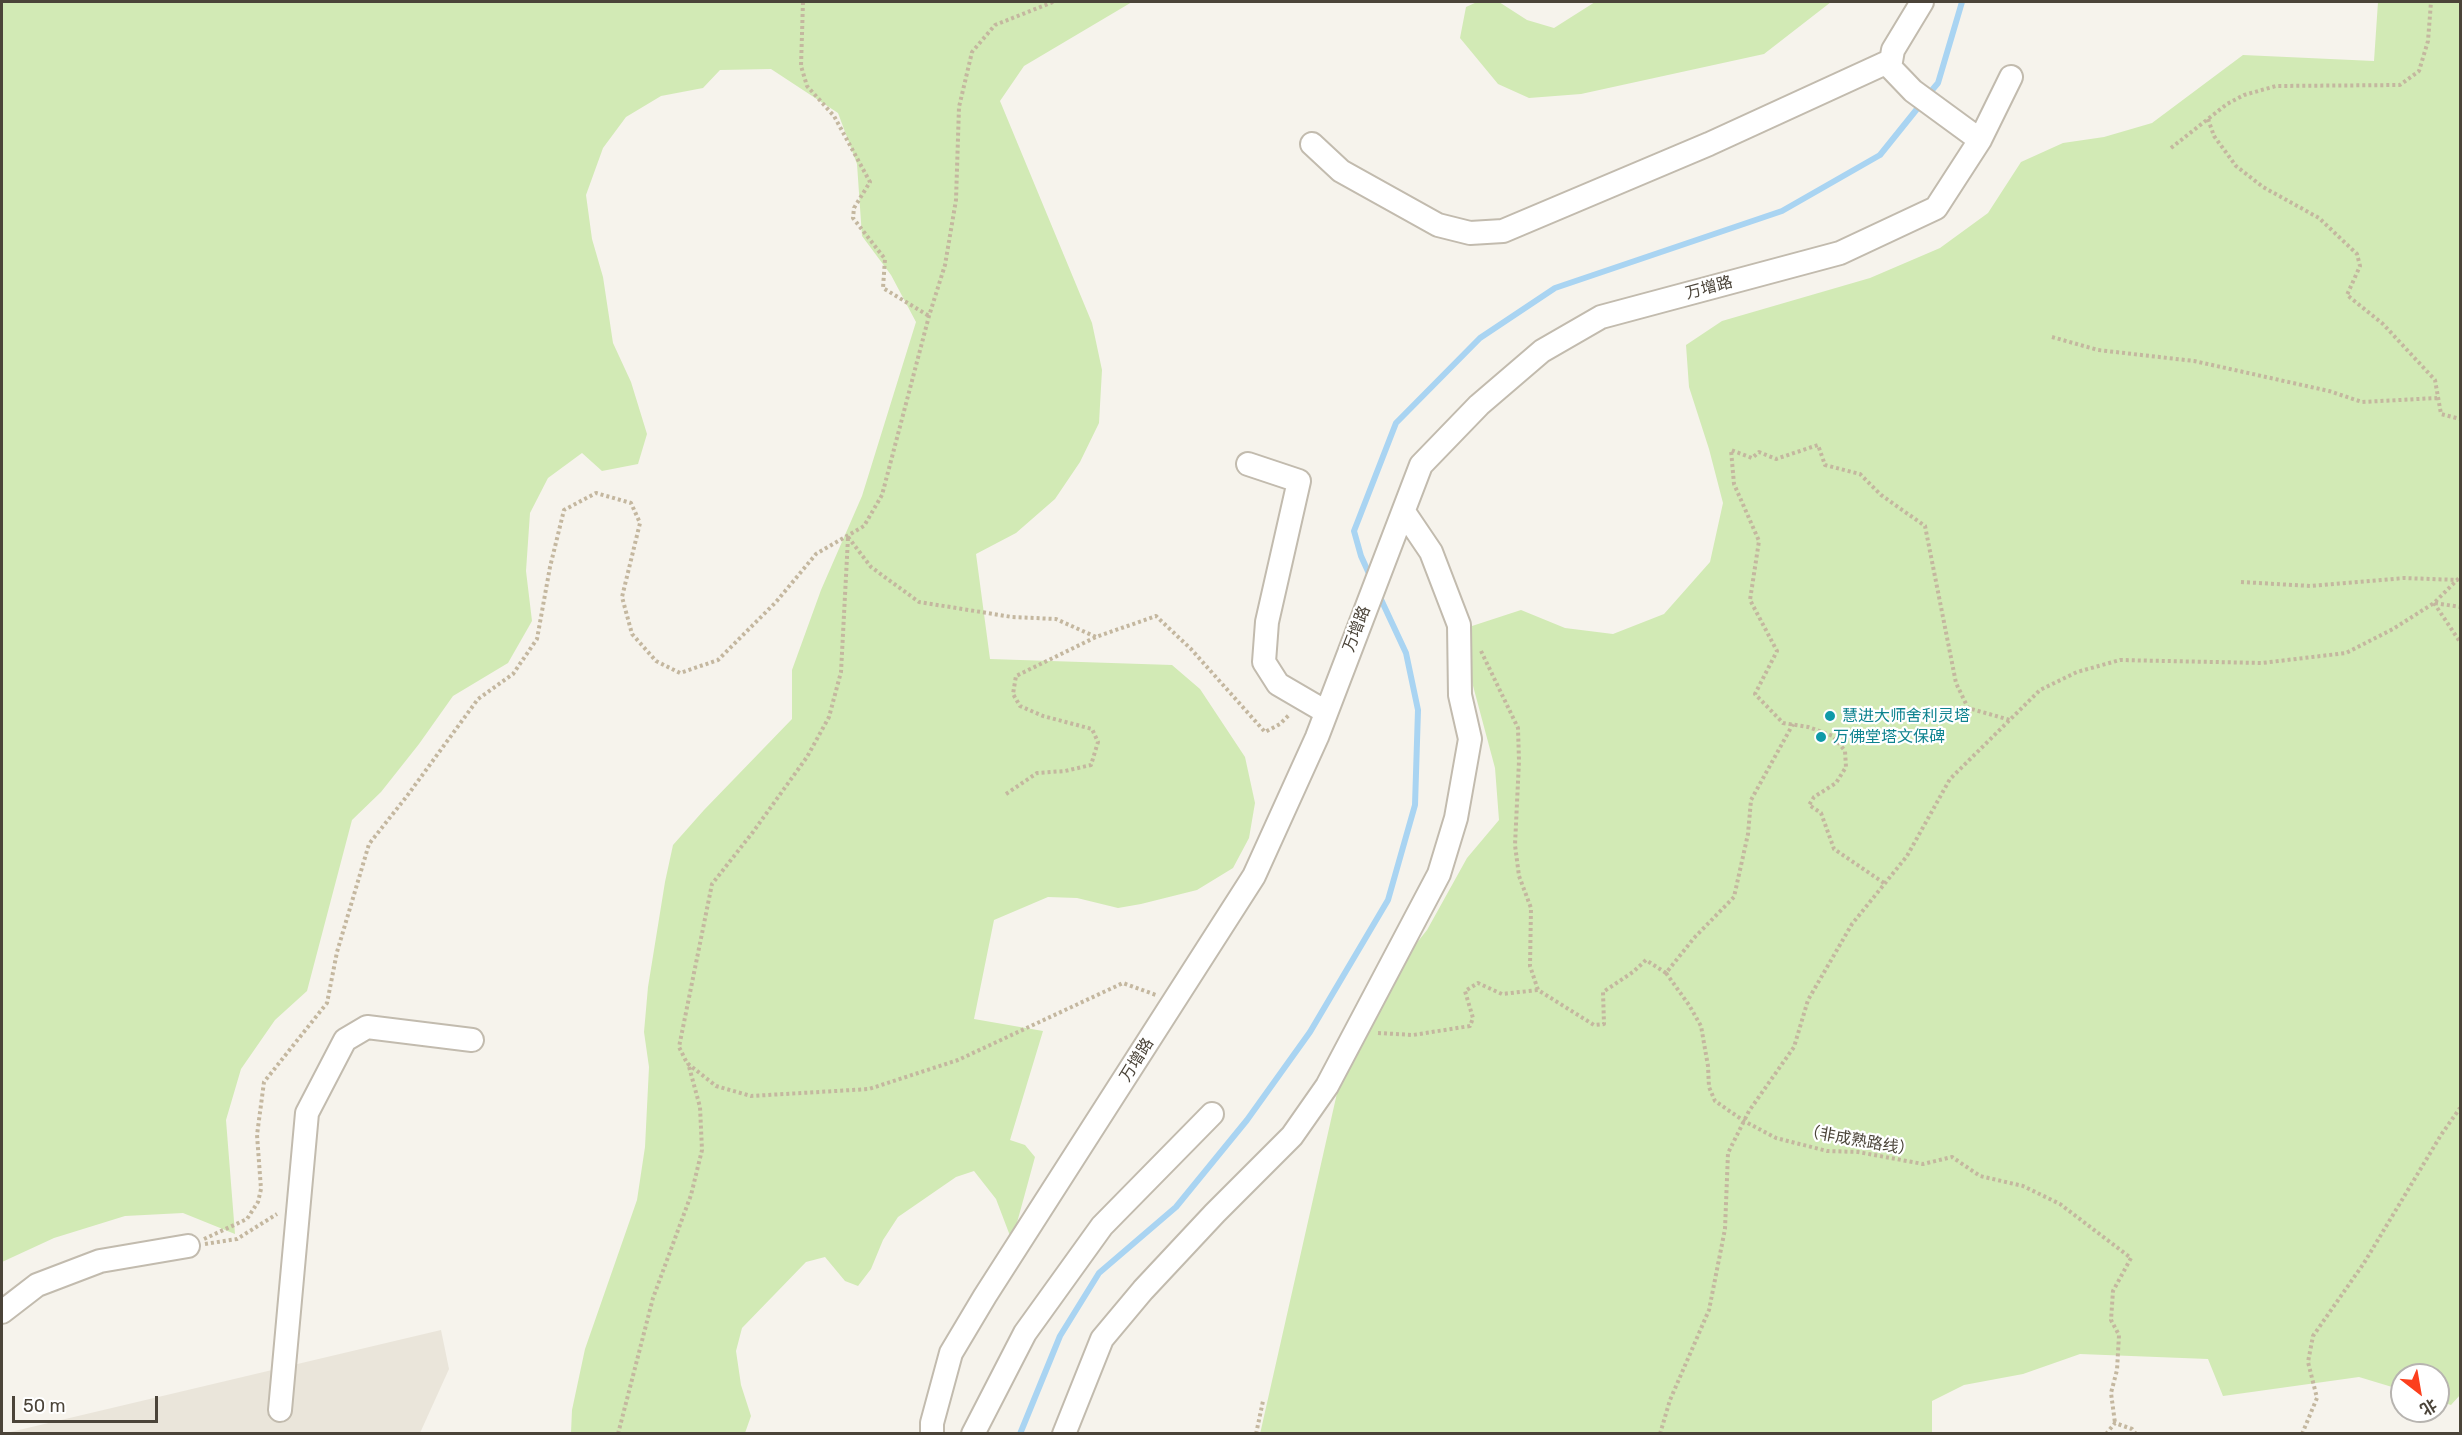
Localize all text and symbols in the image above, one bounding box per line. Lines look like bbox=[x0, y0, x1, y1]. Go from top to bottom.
street label: 万增路 bbox=[1683, 273, 1735, 303]
street label: 万增路 bbox=[1339, 603, 1375, 655]
place label: 慧进大师舍利灵塔 bbox=[1842, 706, 1970, 726]
marker: 慧进大师舍利灵塔 bbox=[1823, 709, 1837, 723]
place label: 万佛堂塔文保碑 bbox=[1833, 727, 1945, 747]
marker: 万佛堂塔文保碑 bbox=[1814, 730, 1828, 744]
street label: 万增路 bbox=[1116, 1035, 1158, 1085]
street label: （非成熟路线） bbox=[1802, 1122, 1916, 1160]
north arrow bbox=[2390, 1363, 2450, 1423]
scale bar bbox=[15, 1384, 160, 1422]
text: 50 m bbox=[23, 1395, 66, 1417]
text: 北 bbox=[2417, 1395, 2440, 1419]

